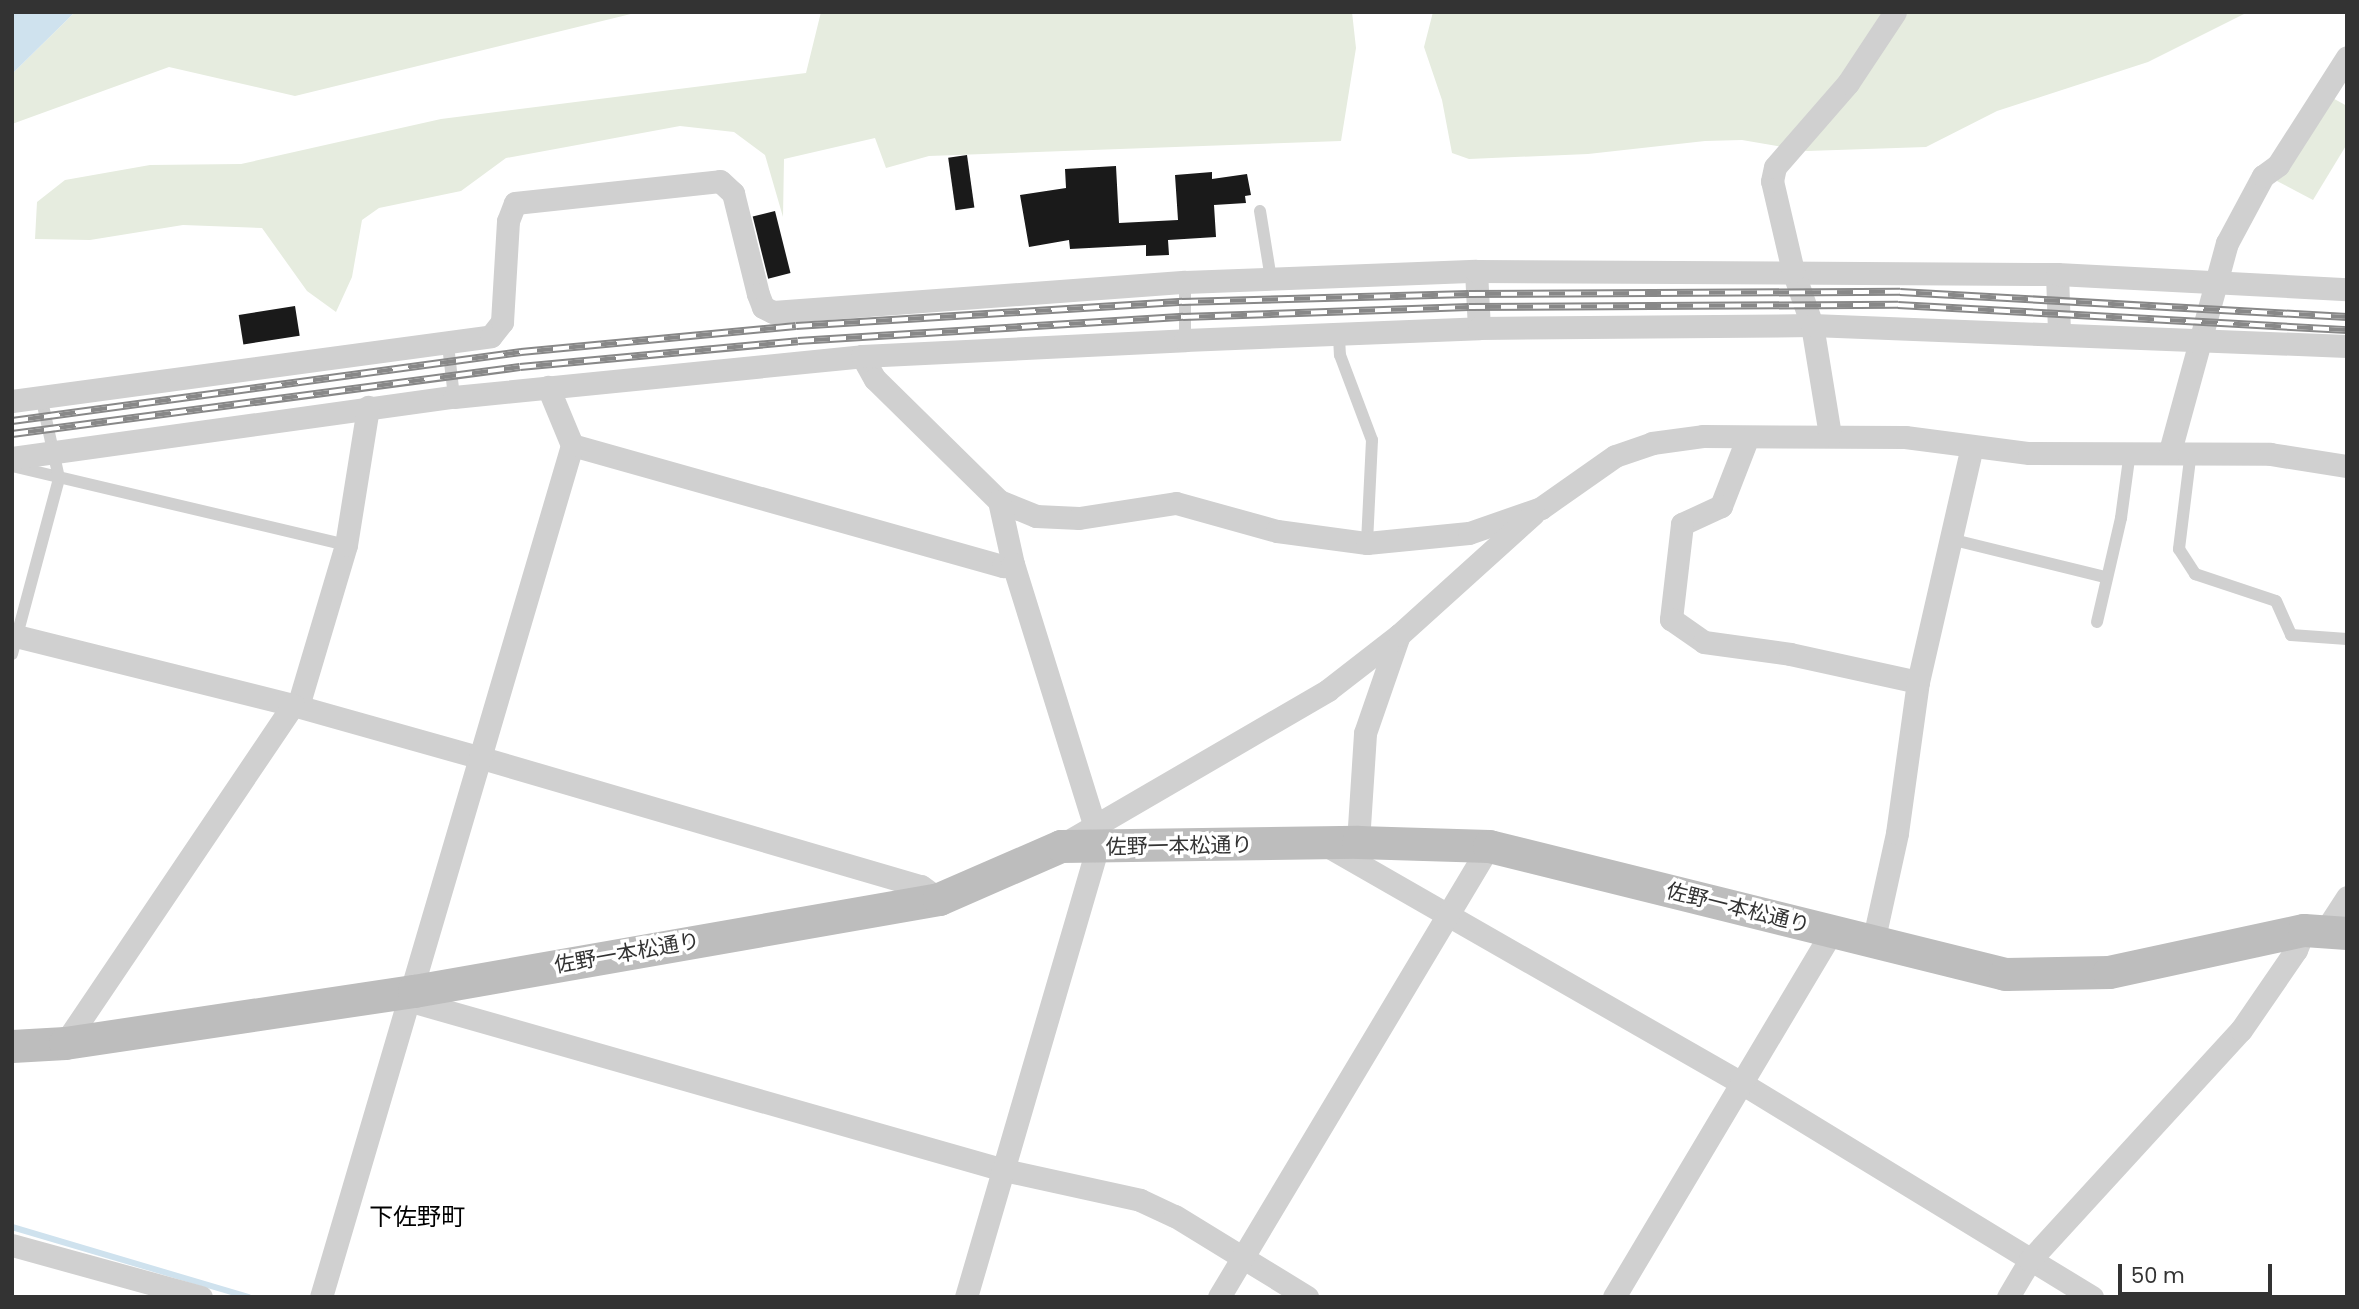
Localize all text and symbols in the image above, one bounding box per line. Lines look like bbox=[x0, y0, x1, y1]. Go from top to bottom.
street label: 佐野一本松通り bbox=[1105, 832, 1253, 860]
street label: 佐野一本松通り bbox=[1664, 878, 1812, 938]
street label: 佐野一本松通り bbox=[552, 928, 702, 978]
district label: 下佐野町 bbox=[369, 1203, 465, 1231]
scale bar bbox=[2121, 1250, 2275, 1294]
text: 50 m bbox=[2131, 1261, 2185, 1290]

